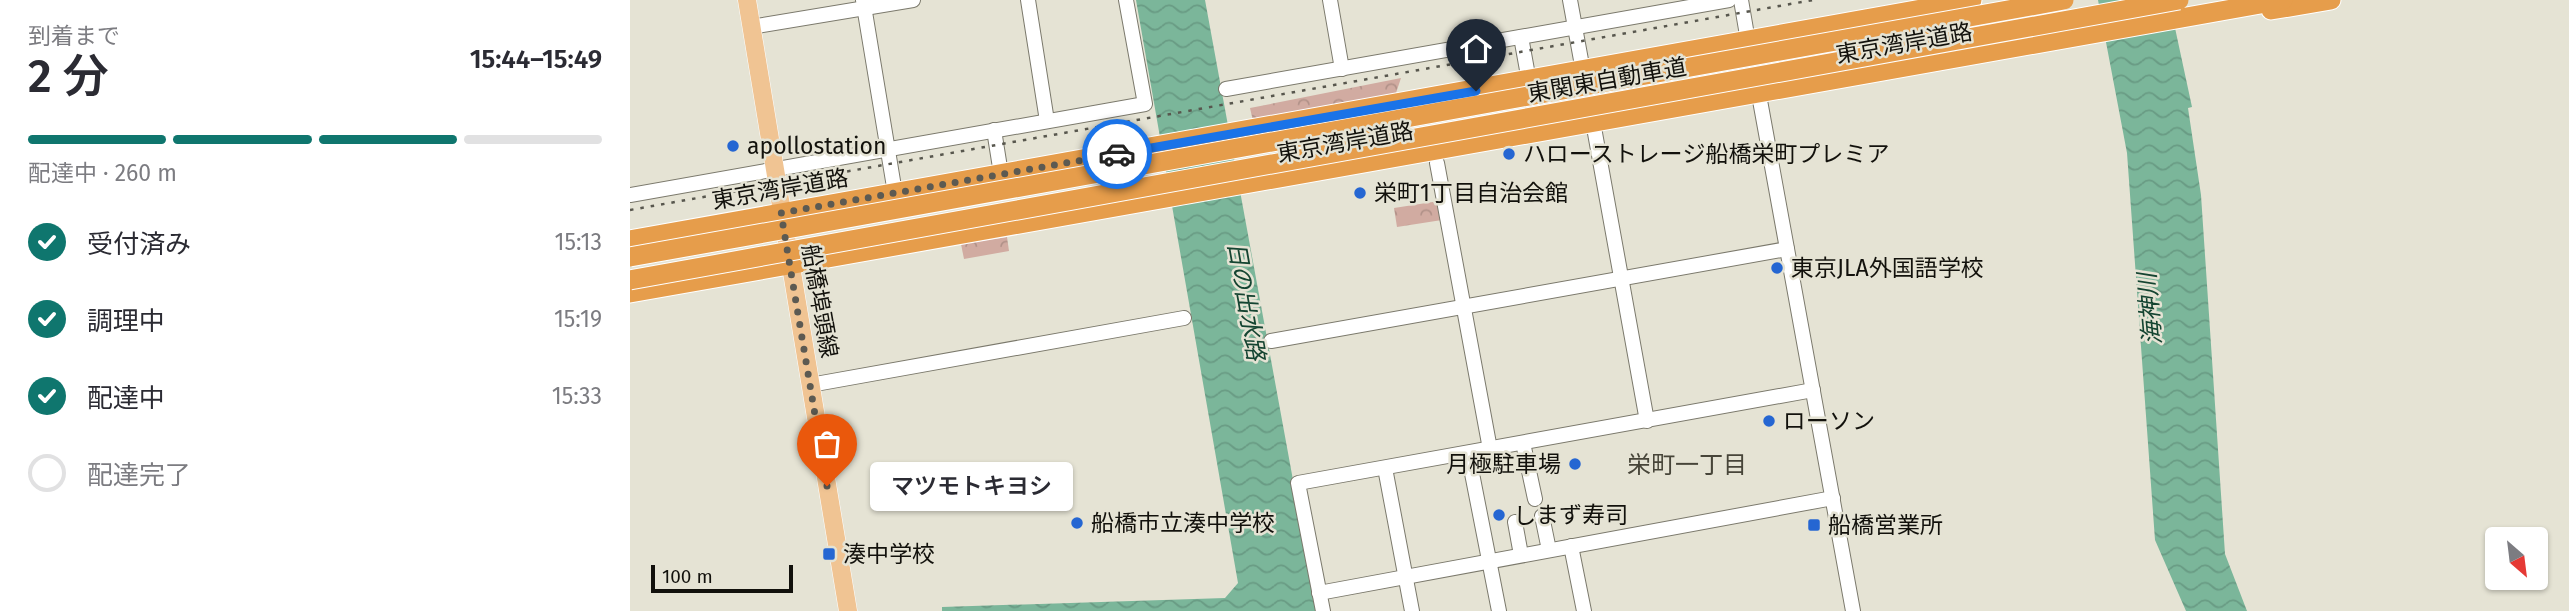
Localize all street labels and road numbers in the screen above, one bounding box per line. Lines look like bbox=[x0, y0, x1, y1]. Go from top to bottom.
street label: 東京湾岸道路 bbox=[1834, 17, 1974, 69]
street label: 東関東自動車道 bbox=[1525, 52, 1689, 108]
street label: 東京湾岸道路 bbox=[1275, 116, 1415, 168]
street label: 東京湾岸道路 bbox=[710, 163, 850, 215]
street label: 船橋埠頭線 bbox=[796, 242, 844, 360]

